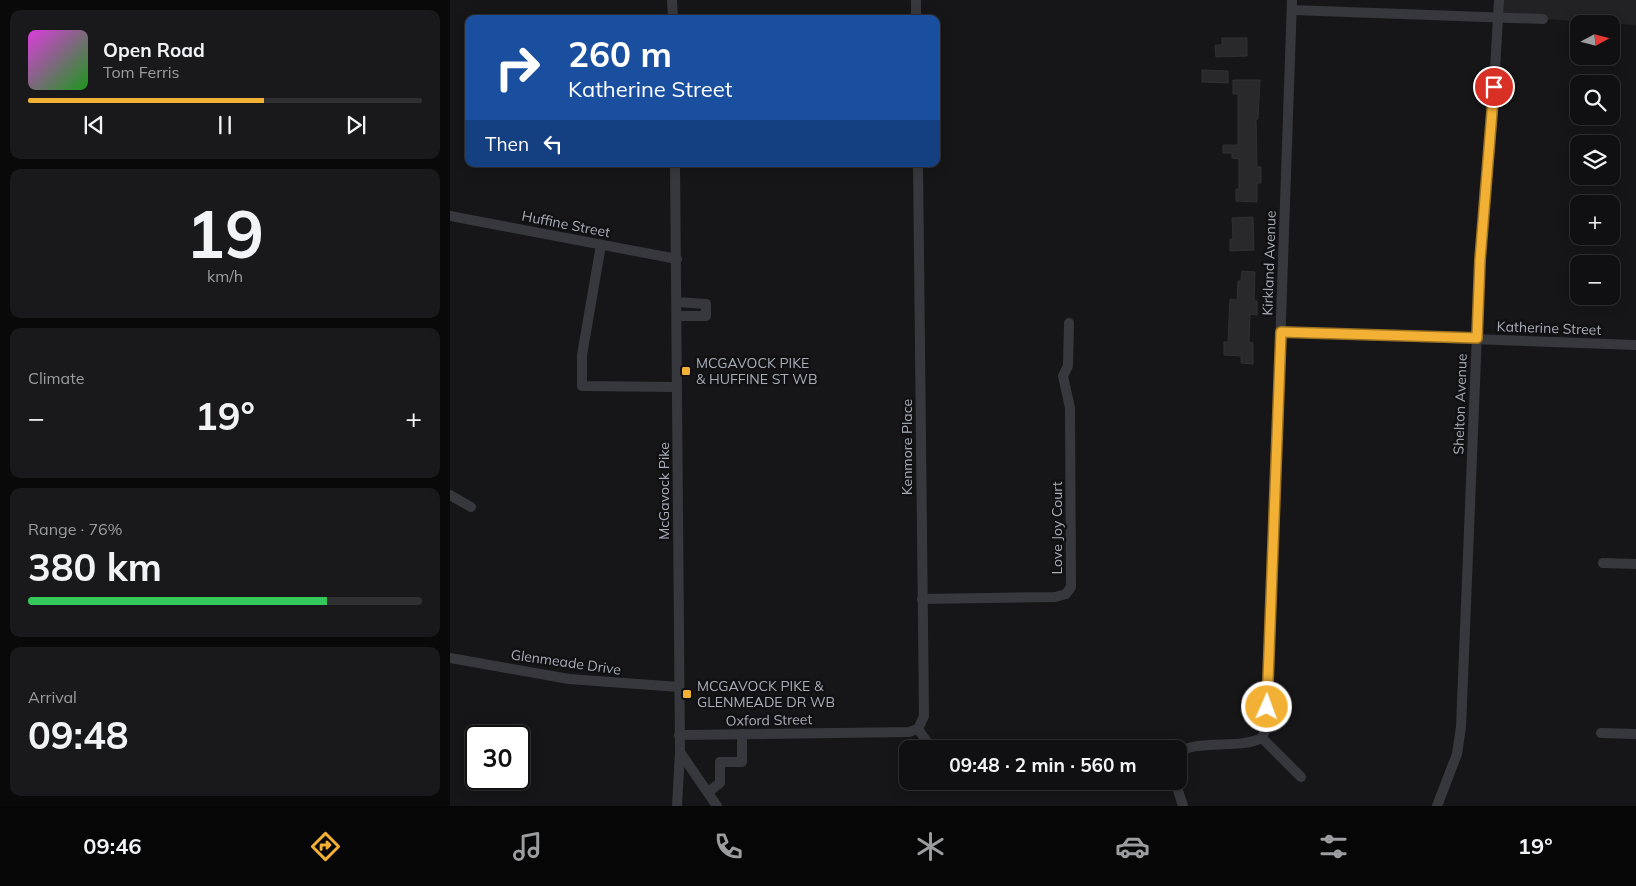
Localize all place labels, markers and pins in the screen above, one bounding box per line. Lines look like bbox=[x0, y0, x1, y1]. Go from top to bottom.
pin bbox=[1473, 66, 1515, 108]
place label: MCGAVOCK PIKE & HUFFINE ST WB bbox=[696, 354, 817, 388]
marker: MCGAVOCK PIKE & HUFFINE ST WB bbox=[680, 365, 692, 377]
place label: MCGAVOCK PIKE & GLENMEADE DR WB bbox=[697, 677, 835, 711]
marker: MCGAVOCK PIKE & GLENMEADE DR WB bbox=[681, 688, 693, 700]

